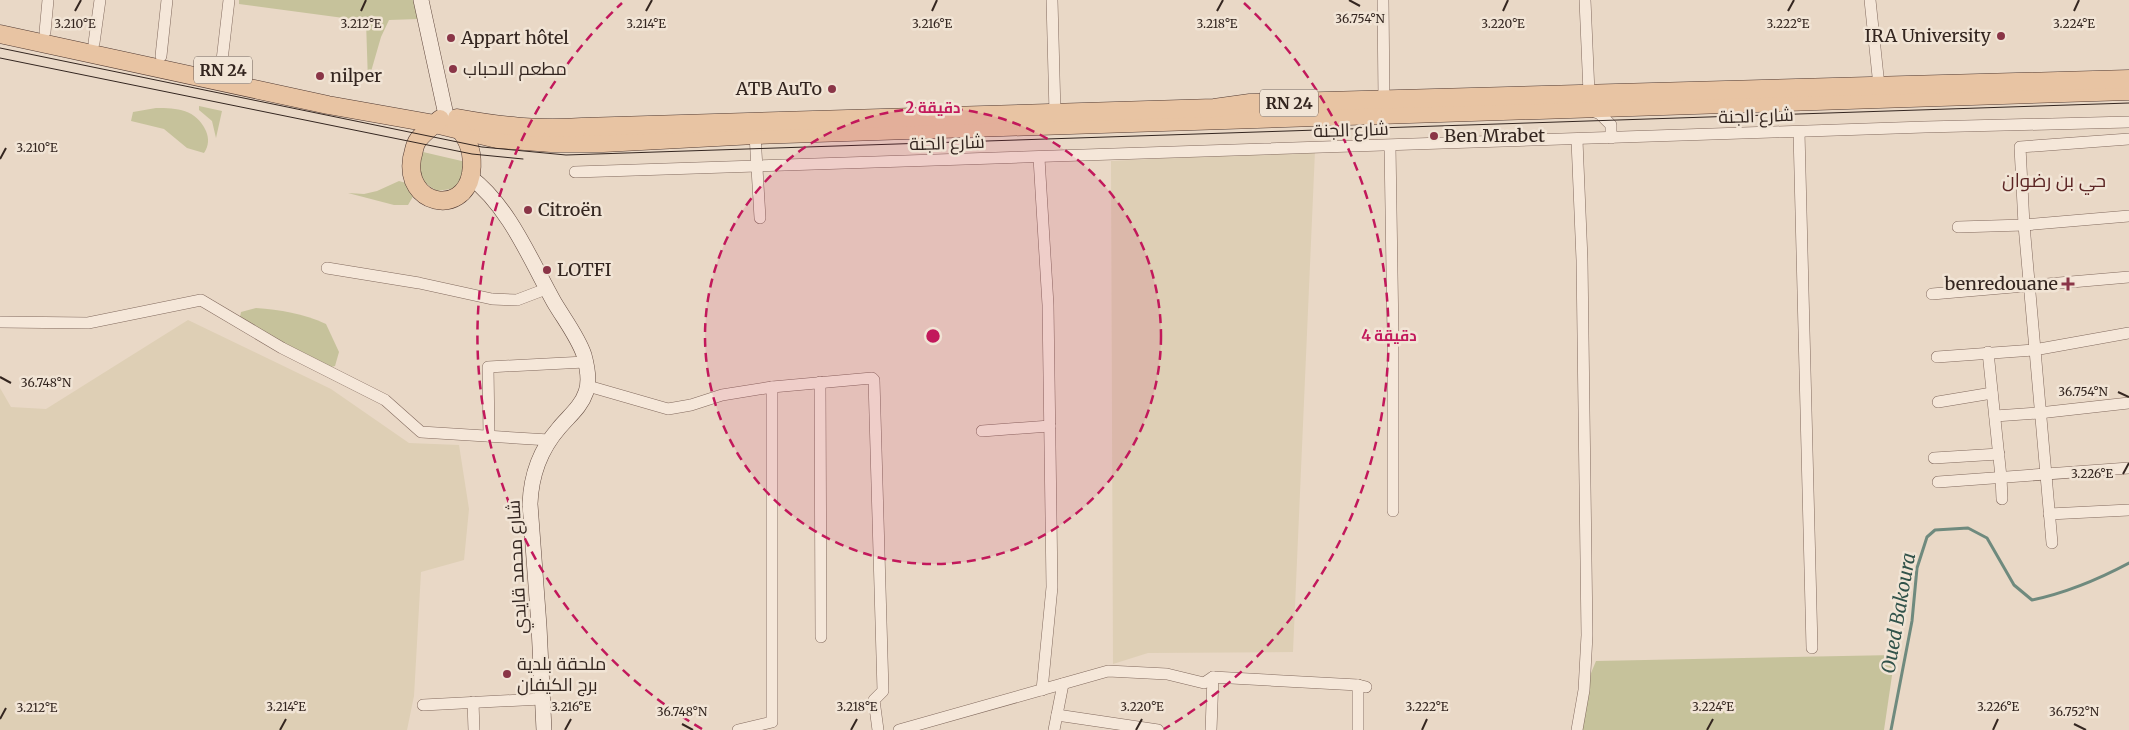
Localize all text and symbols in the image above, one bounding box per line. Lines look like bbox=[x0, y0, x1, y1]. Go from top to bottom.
text: 36.754°N bbox=[1335, 11, 1385, 26]
text: 3.210°E bbox=[54, 16, 96, 31]
text: 3.212°E bbox=[341, 16, 382, 31]
text: 3.214°E bbox=[626, 16, 666, 31]
text: 3.216°E bbox=[912, 16, 952, 31]
text: 3.218°E bbox=[1197, 16, 1238, 31]
text: 3.220°E bbox=[1481, 16, 1525, 31]
text: 3.222°E bbox=[1767, 16, 1810, 31]
text: 3.224°E bbox=[2053, 16, 2095, 31]
place label: IRA University bbox=[1865, 24, 1992, 47]
place label: Appart hôtel bbox=[460, 26, 569, 49]
marker: IRA University bbox=[1995, 30, 2007, 42]
marker: Appart hôtel bbox=[445, 32, 457, 44]
road number: RN 24 bbox=[194, 56, 252, 84]
place label: مطعم الاحباب bbox=[463, 57, 567, 81]
marker: مطعم الاحباب bbox=[447, 63, 459, 75]
place label: nilper bbox=[330, 64, 382, 87]
marker: nilper bbox=[314, 70, 326, 82]
place label: ATB AuTo bbox=[735, 77, 822, 100]
marker: ATB AuTo bbox=[826, 83, 838, 95]
road number: RN 24 bbox=[1260, 90, 1318, 116]
text: 2 دقيقة bbox=[906, 98, 960, 117]
street label: شارع الجنة bbox=[1718, 103, 1794, 129]
street label: شارع الجنة bbox=[1313, 117, 1389, 143]
place label: Ben Mrabet bbox=[1444, 124, 1545, 147]
street label: شارع الجنة bbox=[909, 130, 985, 156]
marker: Ben Mrabet bbox=[1428, 130, 1440, 142]
text: 3.210°E bbox=[16, 140, 58, 155]
district label: حي بن رضوان bbox=[2002, 168, 2106, 195]
place label: Citroën bbox=[538, 198, 602, 221]
marker: Citroën bbox=[522, 204, 534, 216]
place label: LOTFI bbox=[557, 258, 611, 281]
marker: LOTFI bbox=[541, 264, 553, 276]
place label: benredouane bbox=[1943, 272, 2058, 295]
marker: benredouane bbox=[2062, 278, 2074, 290]
text: 4 دقيقة bbox=[1361, 326, 1417, 345]
centre of rings bbox=[924, 327, 942, 345]
text: 36.748°N bbox=[21, 375, 72, 390]
text: 36.754°N bbox=[2058, 384, 2108, 399]
text: 3.226°E bbox=[2071, 466, 2113, 481]
street label: شارع محمد قايدي bbox=[501, 499, 534, 635]
water label: Oued Bakoura bbox=[1876, 551, 1920, 675]
place label: ملحقة بلدية برج الكيفان bbox=[517, 652, 606, 697]
marker: ملحقة بلدية برج الكيفان bbox=[501, 668, 513, 680]
text: 3.214°E bbox=[266, 699, 306, 714]
text: 3.216°E bbox=[551, 699, 591, 714]
text: 3.218°E bbox=[837, 699, 878, 714]
text: 3.220°E bbox=[1120, 699, 1164, 714]
text: 3.222°E bbox=[1406, 699, 1449, 714]
text: 3.224°E bbox=[1692, 699, 1734, 714]
text: 3.226°E bbox=[1977, 699, 2019, 714]
text: 3.212°E bbox=[17, 700, 58, 715]
text: 36.748°N bbox=[657, 704, 708, 719]
text: 36.752°N bbox=[2049, 704, 2100, 719]

